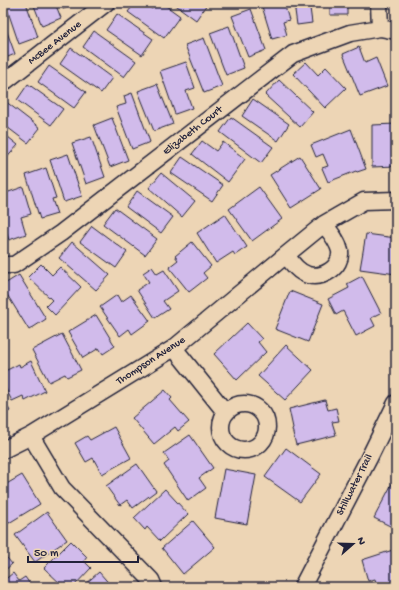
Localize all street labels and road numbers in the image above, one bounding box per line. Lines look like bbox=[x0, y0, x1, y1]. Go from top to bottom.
street label: McBee Avenue bbox=[26, 18, 84, 67]
street label: Elizabeth Court bbox=[161, 103, 226, 158]
street label: Thompson Avenue bbox=[113, 334, 188, 388]
street label: Stillwater Trail bbox=[334, 452, 376, 518]

